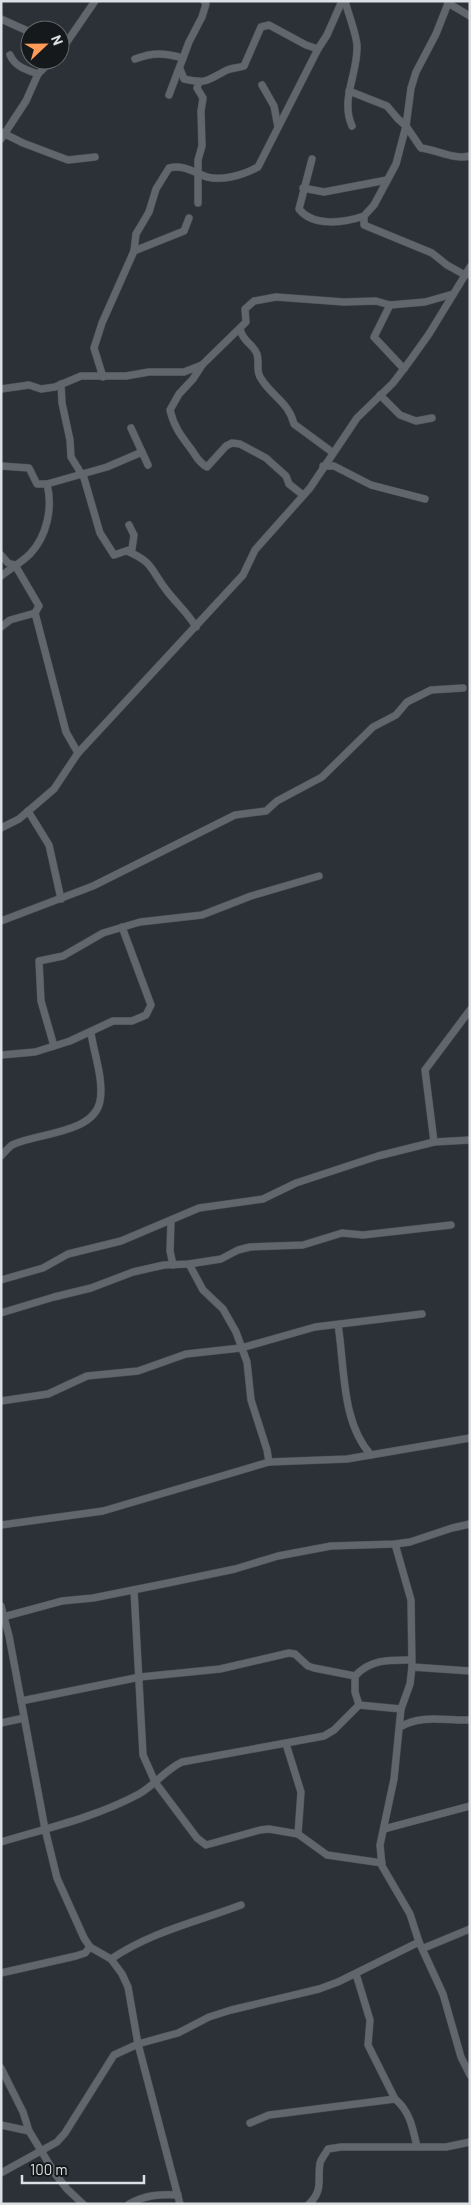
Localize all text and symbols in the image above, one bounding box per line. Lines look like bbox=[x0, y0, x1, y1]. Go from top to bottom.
north arrow bbox=[20, 20, 70, 70]
text: N bbox=[48, 32, 67, 47]
scale bar bbox=[22, 2152, 145, 2184]
text: 100 m bbox=[30, 2160, 68, 2178]

